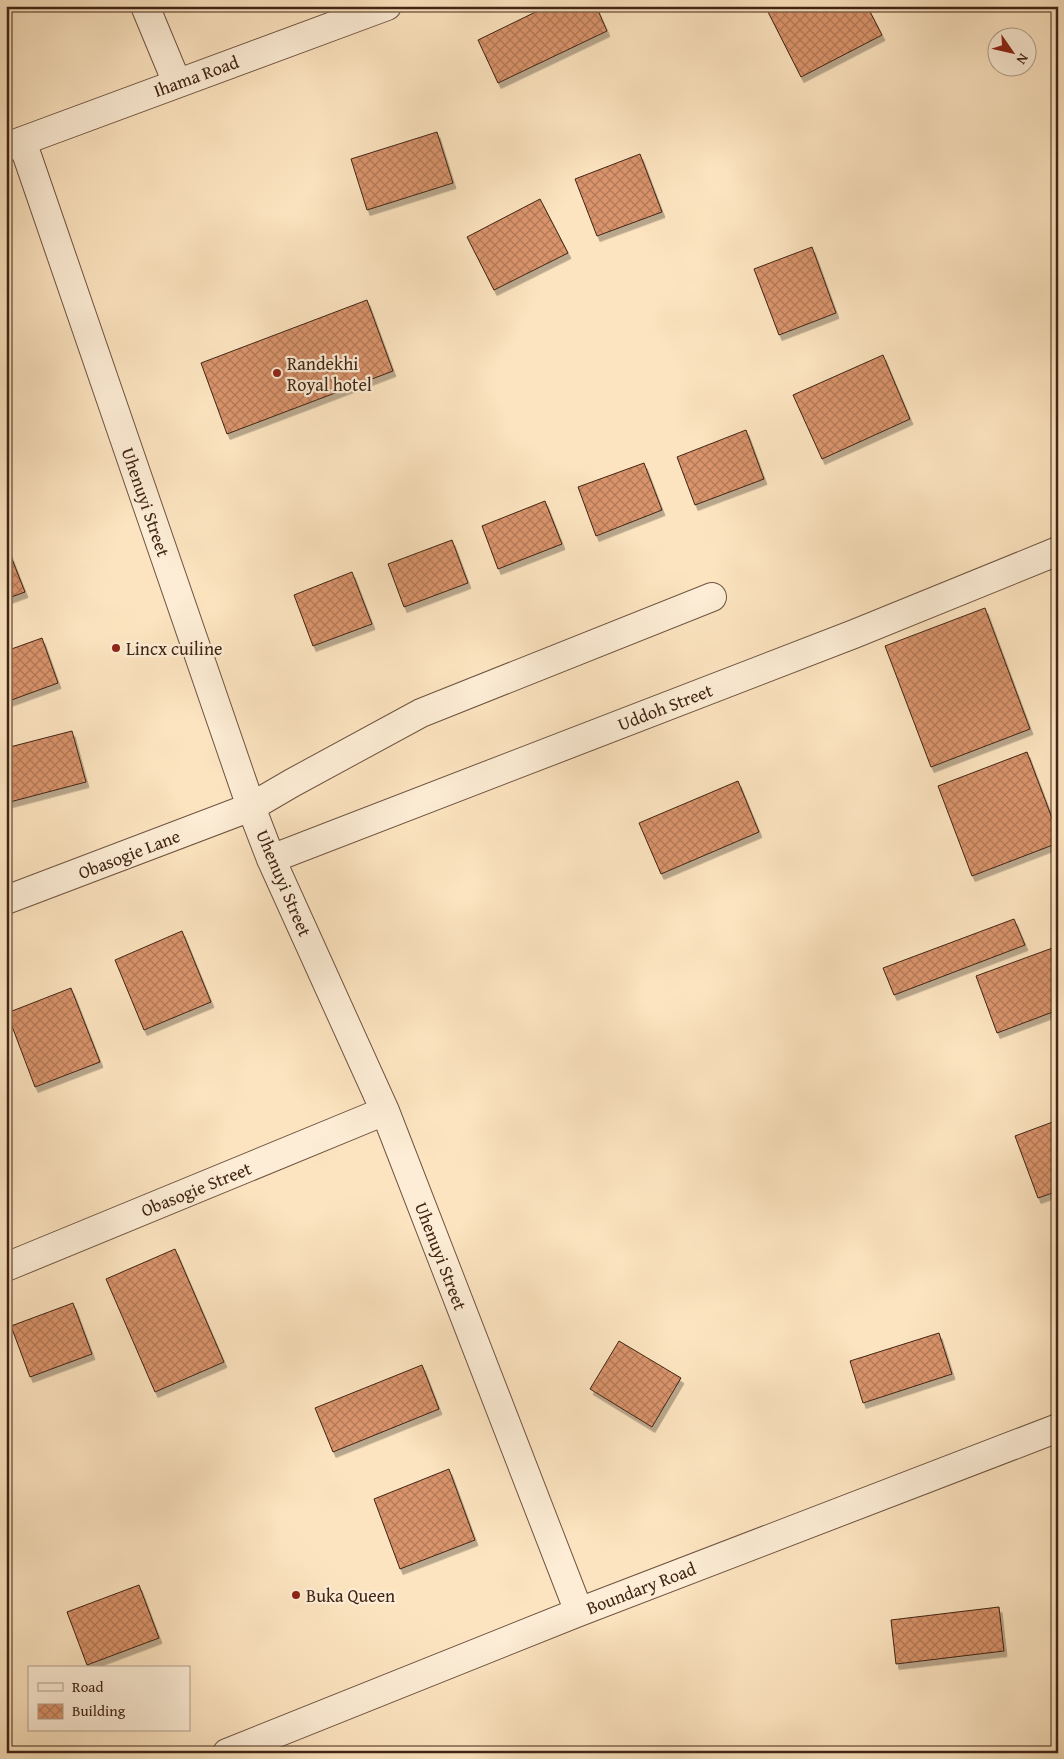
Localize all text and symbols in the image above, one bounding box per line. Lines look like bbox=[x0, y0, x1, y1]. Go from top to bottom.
north arrow bbox=[986, 28, 1036, 78]
street label: Ihama Road bbox=[150, 48, 243, 104]
text: N bbox=[1012, 50, 1034, 69]
place label: Randekhi Royal hotel bbox=[287, 350, 372, 398]
marker: Randekhi Royal hotel bbox=[271, 367, 283, 379]
street label: Uhenuyi Street bbox=[115, 444, 177, 561]
place label: Lincx cuiline bbox=[126, 635, 222, 662]
marker: Lincx cuiline bbox=[110, 642, 122, 654]
street label: Uddoh Street bbox=[614, 676, 717, 737]
street label: Obasogie Lane bbox=[74, 822, 184, 886]
street label: Uhenuyi Street bbox=[249, 825, 319, 941]
street label: Obasogie Street bbox=[137, 1154, 256, 1223]
street label: Uhenuyi Street bbox=[408, 1198, 474, 1315]
street label: Boundary Road bbox=[582, 1555, 700, 1621]
place label: Buka Queen bbox=[306, 1582, 395, 1609]
marker: Buka Queen bbox=[290, 1589, 302, 1601]
legend bbox=[28, 1666, 190, 1732]
text: Road bbox=[72, 1676, 103, 1697]
text: Building bbox=[72, 1700, 126, 1721]

